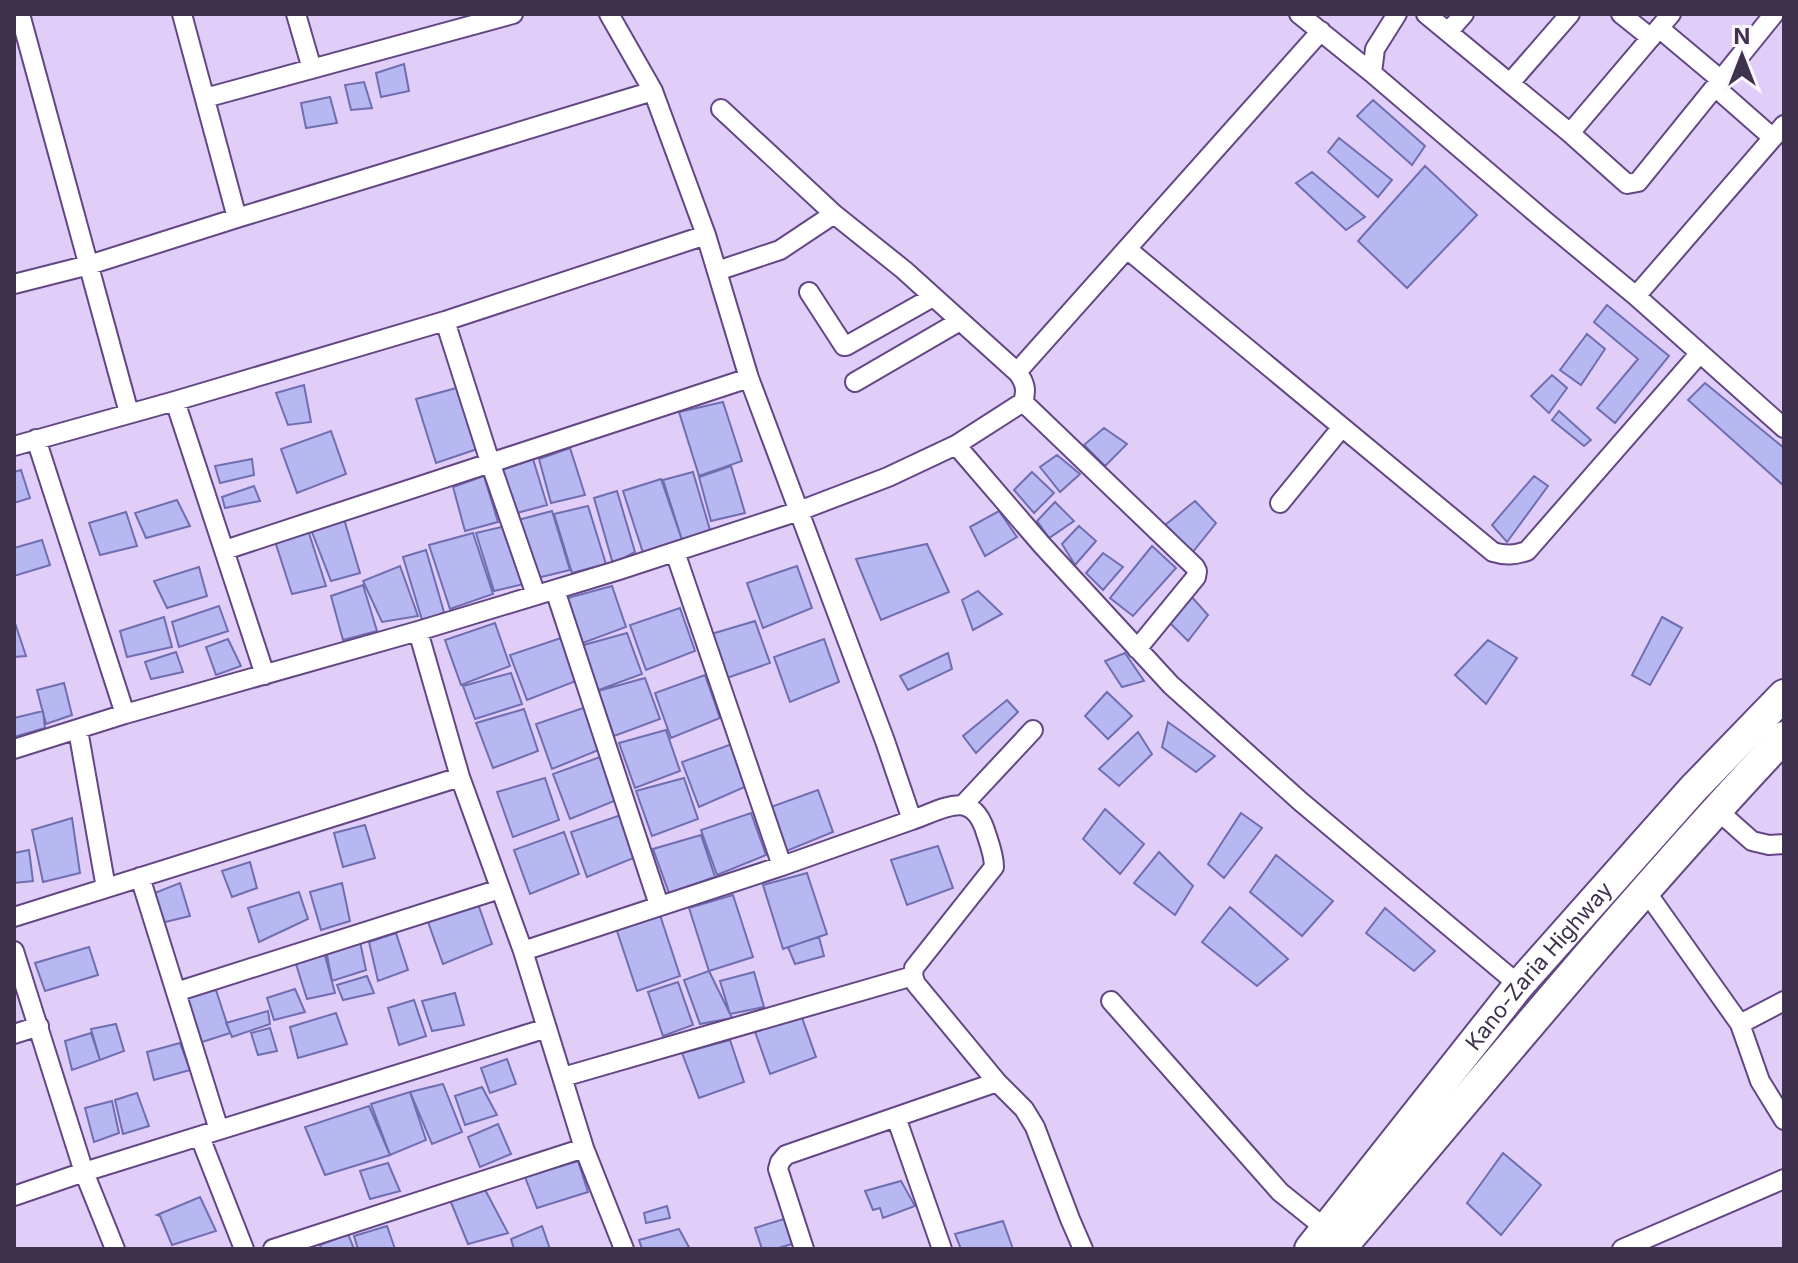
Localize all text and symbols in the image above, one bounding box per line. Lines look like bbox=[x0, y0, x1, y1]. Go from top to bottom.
north arrow bbox=[1702, 16, 1782, 96]
text: N bbox=[1734, 23, 1750, 49]
street label: Kano-Zaria Highway bbox=[1460, 876, 1617, 1055]

